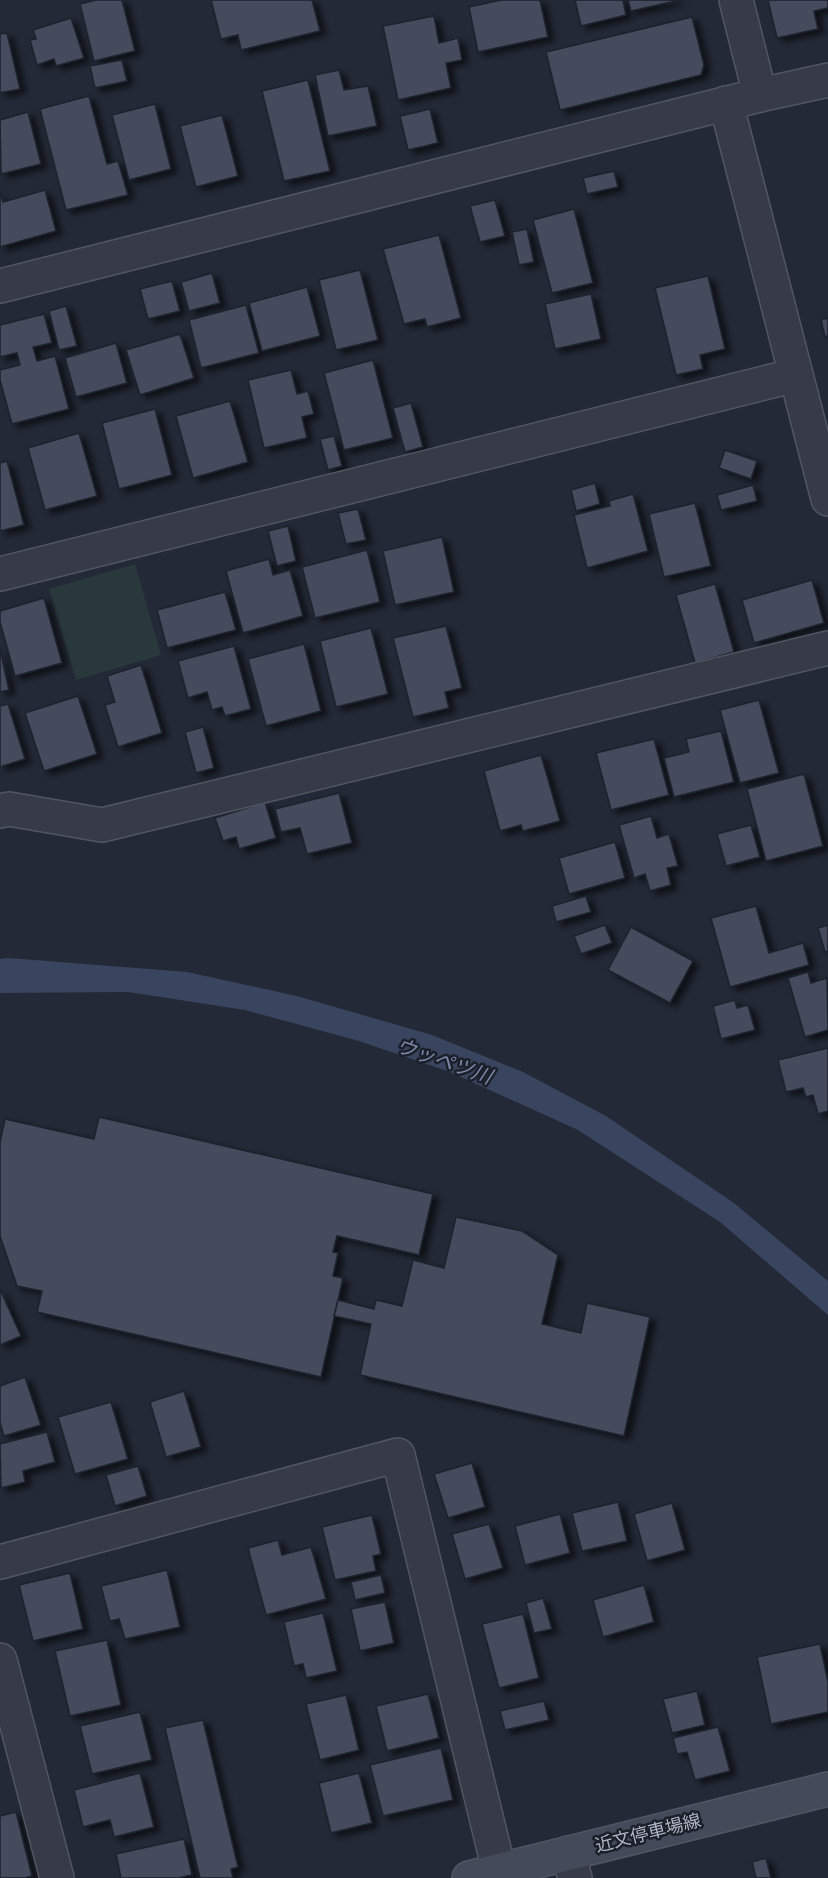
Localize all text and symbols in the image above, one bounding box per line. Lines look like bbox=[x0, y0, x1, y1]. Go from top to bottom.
water label: ウッペツ川 bbox=[392, 1032, 497, 1090]
street label: 近文停車場線 bbox=[593, 1808, 703, 1858]

